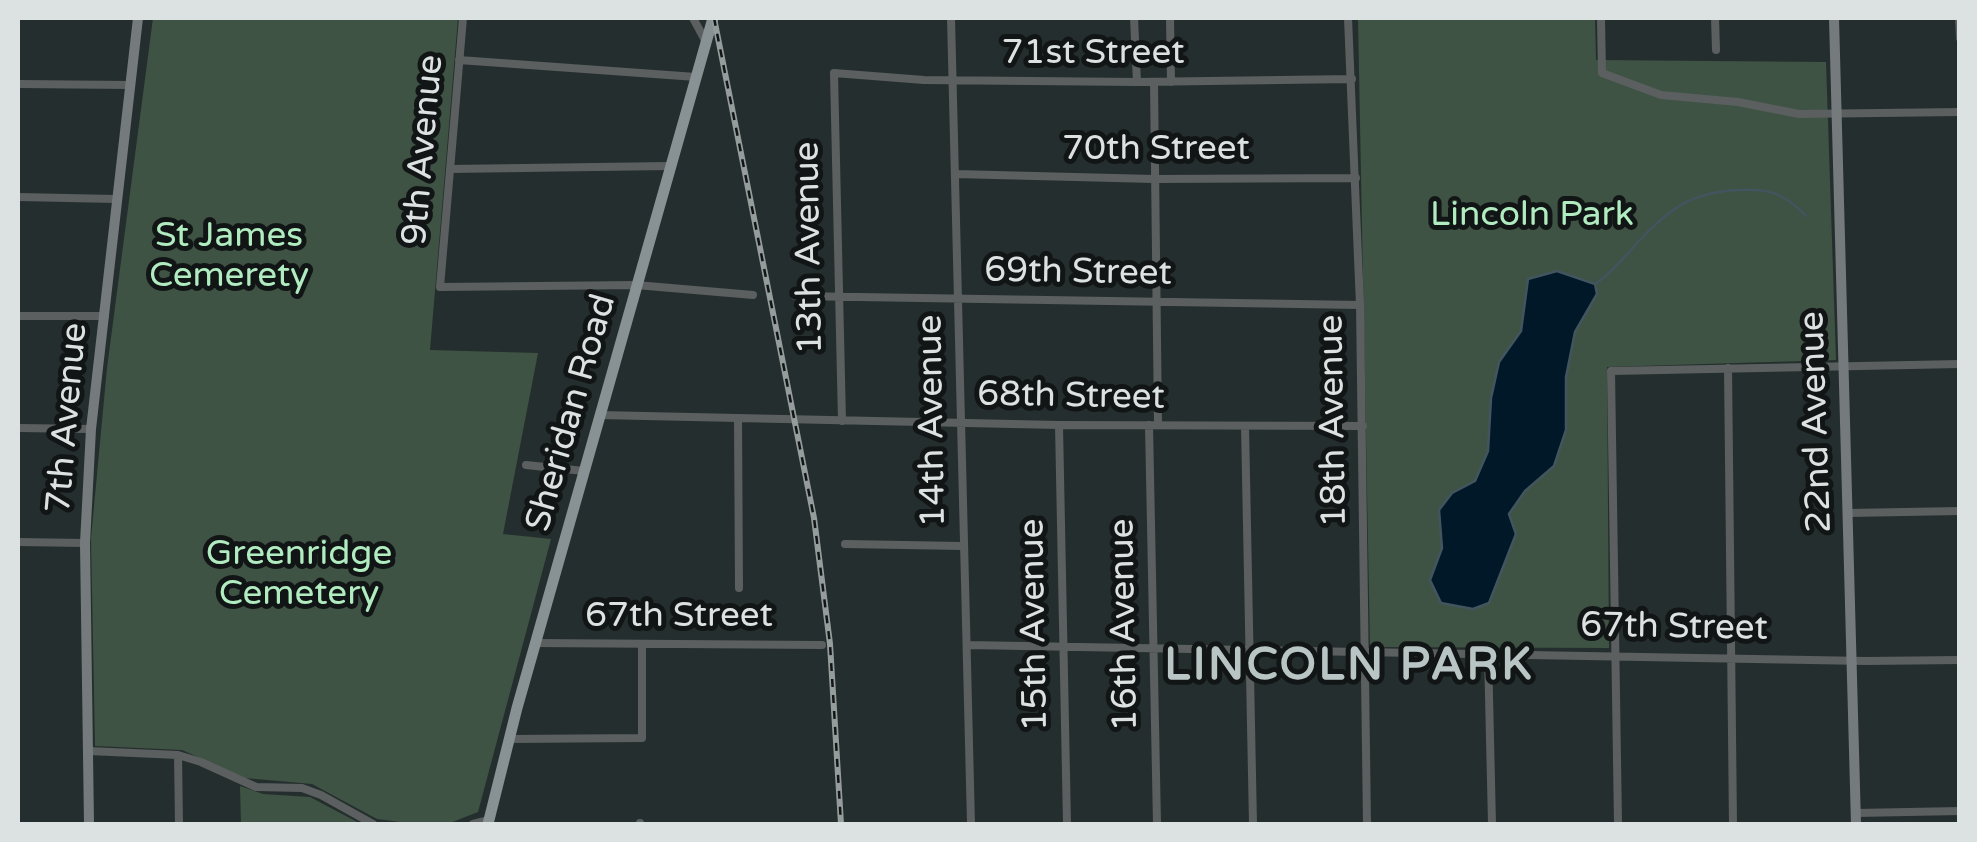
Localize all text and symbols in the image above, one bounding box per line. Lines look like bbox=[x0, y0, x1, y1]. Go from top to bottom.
street label: 71st Street bbox=[1001, 33, 1185, 75]
street label: 9th Avenue bbox=[395, 53, 453, 247]
street label: 70th Street bbox=[1062, 129, 1250, 171]
street label: 13th Avenue bbox=[787, 141, 833, 355]
park label: Lincoln Park bbox=[1430, 195, 1634, 237]
park label: St James Cemerety bbox=[149, 216, 309, 298]
street label: 69th Street bbox=[984, 250, 1172, 296]
street label: Sheridan Road bbox=[518, 290, 626, 536]
street label: 22nd Avenue bbox=[1792, 310, 1842, 534]
street label: 14th Avenue bbox=[910, 314, 956, 528]
street label: 18th Avenue bbox=[1311, 314, 1357, 528]
street label: 7th Avenue bbox=[39, 321, 97, 515]
street label: 68th Street bbox=[977, 374, 1165, 420]
street label: 15th Avenue bbox=[1012, 518, 1058, 732]
street label: 16th Avenue bbox=[1102, 518, 1148, 732]
park label: Greenridge Cemetery bbox=[206, 534, 392, 616]
street label: 67th Street bbox=[585, 596, 773, 638]
street label: 67th Street bbox=[1580, 605, 1768, 651]
district label: LINCOLN PARK bbox=[1164, 640, 1534, 694]

